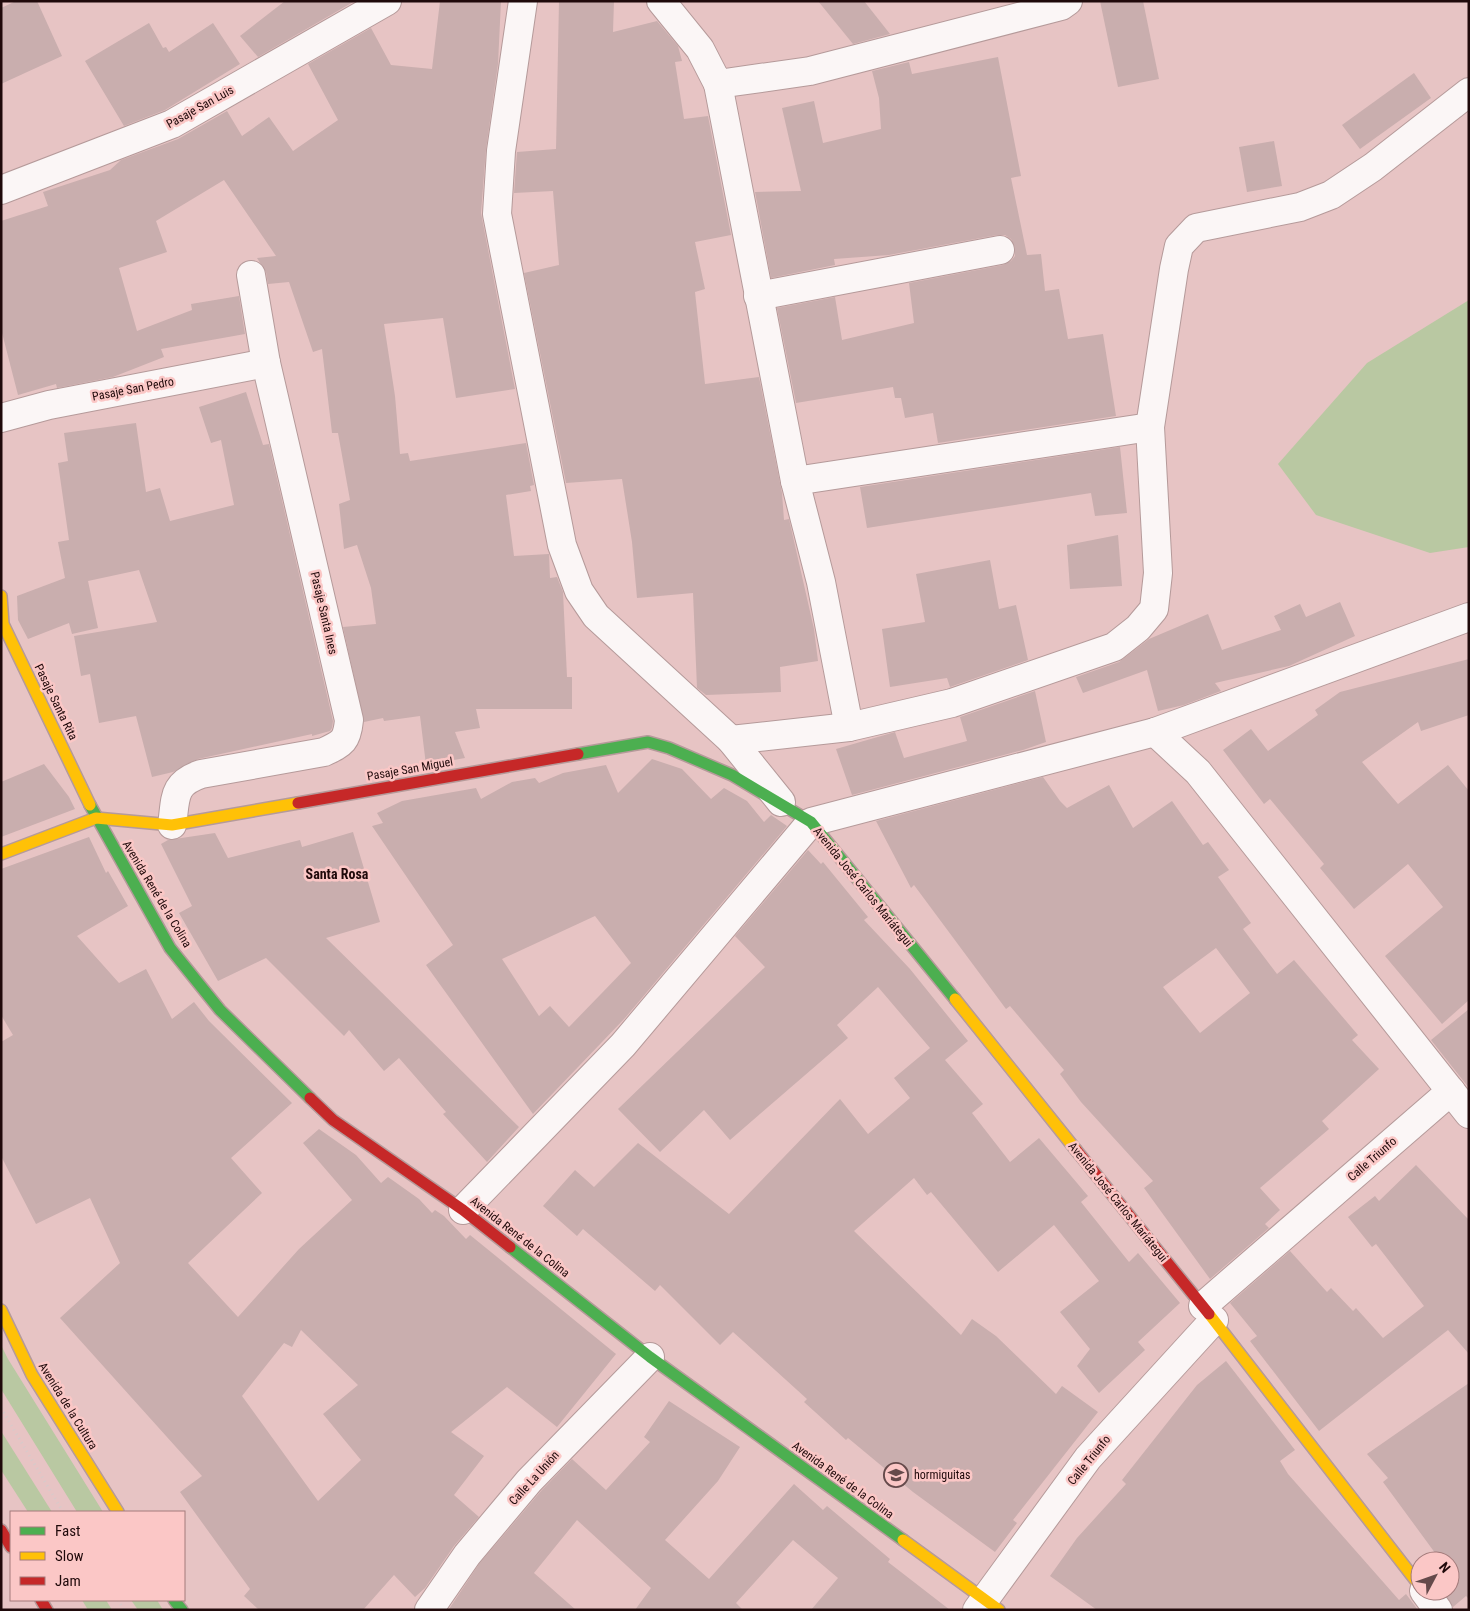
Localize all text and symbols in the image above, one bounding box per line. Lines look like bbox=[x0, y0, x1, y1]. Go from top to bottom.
street label: Pasaje San Luis bbox=[164, 83, 236, 131]
street label: Pasaje San Pedro bbox=[91, 374, 175, 404]
street label: Pasaje Santa Ines bbox=[308, 570, 340, 656]
street label: Pasaje Santa Rita bbox=[32, 662, 81, 743]
street label: Pasaje San Miguel bbox=[366, 755, 454, 783]
street label: Avenida José Carlos Mariátegui bbox=[810, 824, 916, 950]
street label: Avenida René de la Colina bbox=[120, 838, 195, 950]
district label: Santa Rosa bbox=[306, 866, 369, 882]
street label: Calle Triunfo bbox=[1345, 1134, 1399, 1184]
street label: Avenida José Carlos Mariátegui bbox=[1065, 1139, 1171, 1265]
street label: Avenida René de la Colina bbox=[468, 1194, 573, 1280]
street label: Avenida de la Cultura bbox=[36, 1360, 101, 1452]
street label: Calle Triunfo bbox=[1065, 1432, 1113, 1488]
street label: Avenida René de la Colina bbox=[790, 1438, 897, 1522]
street label: Calle La Unión bbox=[506, 1448, 562, 1508]
school or university icon: hormiguitas bbox=[883, 1462, 909, 1488]
place label: hormiguitas bbox=[914, 1468, 971, 1482]
legend bbox=[10, 1511, 185, 1601]
text: Fast bbox=[55, 1522, 80, 1540]
text: Slow bbox=[55, 1547, 84, 1565]
north arrow bbox=[1410, 1551, 1460, 1601]
text: N bbox=[1436, 1559, 1454, 1576]
text: Jam bbox=[55, 1572, 81, 1590]

